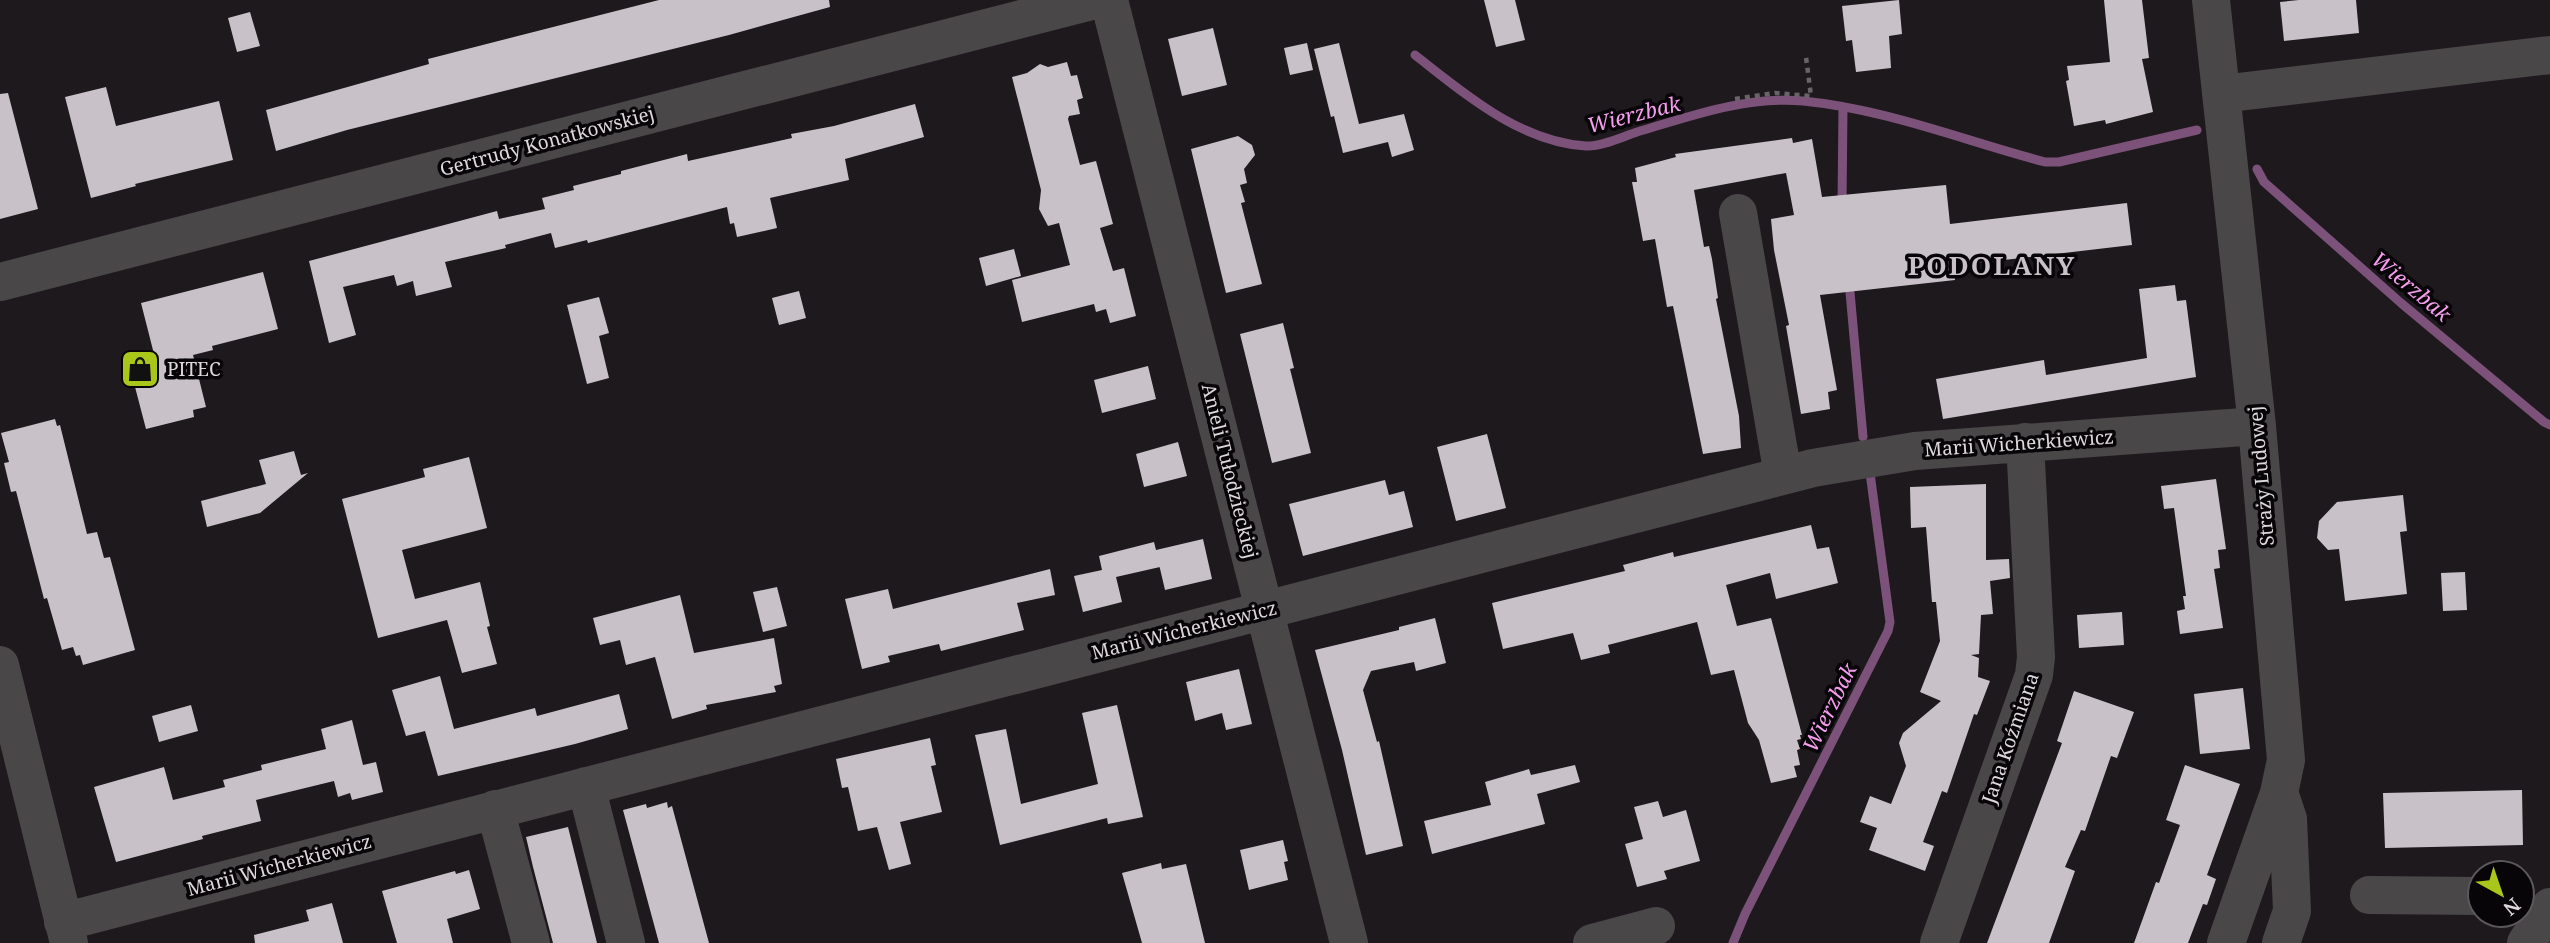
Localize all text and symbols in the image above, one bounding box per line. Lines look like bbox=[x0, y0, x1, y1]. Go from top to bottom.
water label: Wierzbak bbox=[1584, 89, 1684, 139]
street label: Gertrudy Konatkowskiej bbox=[437, 100, 657, 182]
water label: Wierzbak bbox=[2366, 245, 2458, 328]
district label: PODOLANY bbox=[1908, 247, 2076, 283]
shop icon: PITEC bbox=[119, 348, 161, 390]
place label: PITEC bbox=[167, 356, 221, 382]
street label: Anieli Tułodzieckiej bbox=[1196, 381, 1264, 561]
street label: Straży Ludowej bbox=[2242, 405, 2280, 547]
street label: Marii Wicherkiewicz bbox=[1923, 423, 2115, 463]
street label: Marii Wicherkiewicz bbox=[1089, 594, 1279, 666]
water label: Wierzbak bbox=[1796, 658, 1863, 756]
street label: Jana Koźmiana bbox=[1975, 669, 2045, 808]
street label: Marii Wicherkiewicz bbox=[184, 828, 374, 902]
north arrow bbox=[2466, 859, 2536, 929]
text: N bbox=[2498, 892, 2526, 922]

